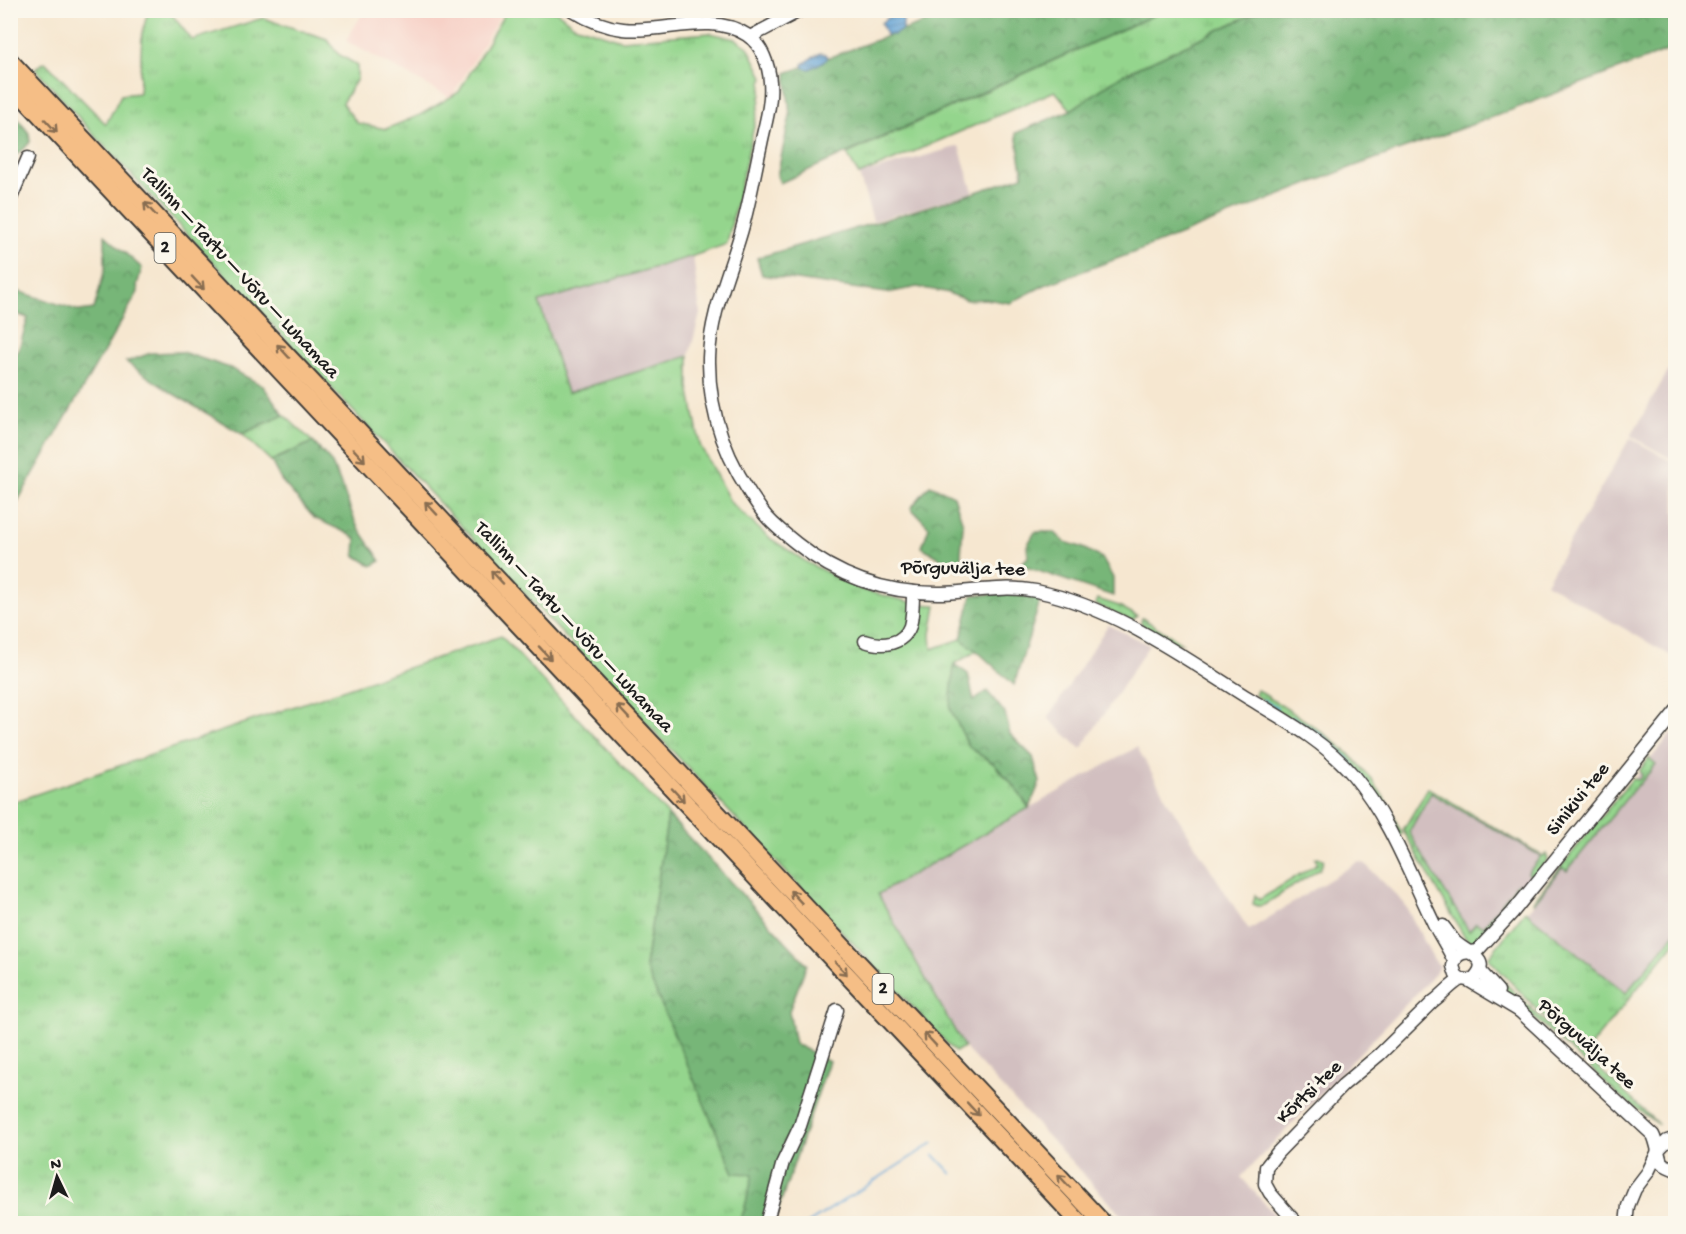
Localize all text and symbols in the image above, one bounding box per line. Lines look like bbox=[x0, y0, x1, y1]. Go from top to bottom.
one-way arrow bbox=[43, 118, 58, 133]
street label: Tallinn — Tartu — Võru — Luhamaa bbox=[134, 163, 344, 385]
one-way arrow bbox=[143, 202, 157, 217]
road number: 2 bbox=[154, 233, 176, 263]
one-way arrow bbox=[191, 275, 205, 290]
one-way arrow bbox=[276, 344, 290, 359]
one-way arrow bbox=[352, 447, 366, 462]
one-way arrow bbox=[424, 500, 438, 515]
street label: Tallinn — Tartu — Võru — Luhamaa bbox=[468, 517, 678, 739]
street label: Põrguvälja tee bbox=[900, 557, 1026, 583]
one-way arrow bbox=[490, 570, 504, 585]
one-way arrow bbox=[538, 646, 552, 661]
one-way arrow bbox=[615, 704, 630, 719]
street label: Sinikivi tee bbox=[1543, 758, 1616, 841]
one-way arrow bbox=[671, 788, 686, 803]
one-way arrow bbox=[789, 889, 804, 904]
one-way arrow bbox=[834, 960, 848, 975]
road number: 2 bbox=[872, 974, 894, 1004]
street label: Põrguvälja tee bbox=[1531, 994, 1640, 1096]
one-way arrow bbox=[923, 1031, 937, 1046]
street label: Kõrtsi tee bbox=[1273, 1056, 1348, 1130]
one-way arrow bbox=[966, 1101, 980, 1116]
north arrow bbox=[27, 1147, 87, 1207]
text: N bbox=[50, 1156, 63, 1175]
one-way arrow bbox=[1057, 1174, 1071, 1189]

